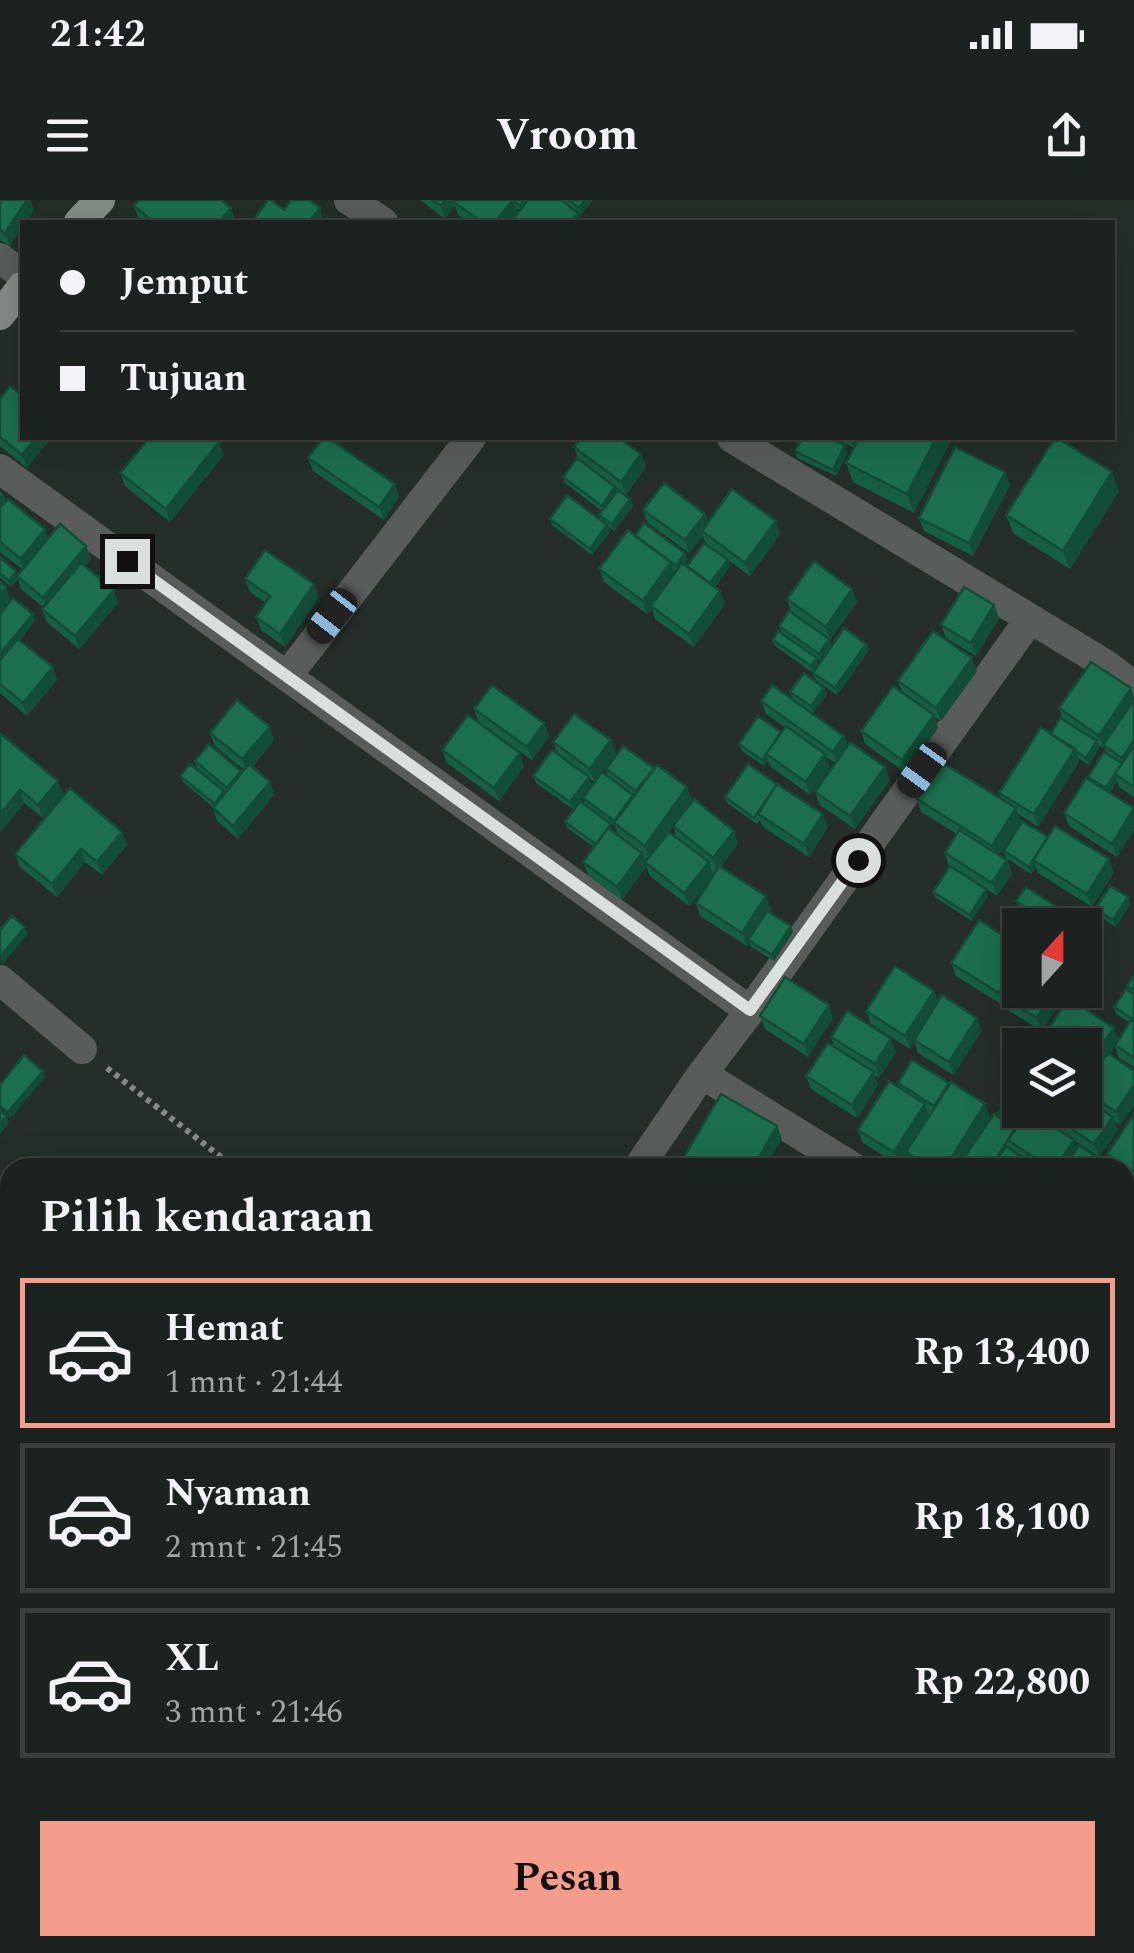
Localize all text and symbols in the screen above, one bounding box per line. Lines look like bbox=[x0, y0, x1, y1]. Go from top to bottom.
text: 21:42 bbox=[50, 6, 145, 64]
text: Vroom bbox=[496, 101, 638, 170]
icon: menu bbox=[40, 108, 95, 163]
icon: share bbox=[1039, 108, 1094, 163]
text: Jemput bbox=[120, 254, 248, 312]
text: Tujuan bbox=[120, 350, 247, 408]
route end bbox=[105, 539, 150, 584]
car bbox=[302, 583, 362, 649]
car bbox=[892, 737, 952, 803]
route start bbox=[836, 838, 881, 883]
north arrow bbox=[1002, 908, 1102, 1008]
map controls bbox=[1002, 908, 1102, 1128]
button: layers bbox=[1002, 1028, 1102, 1128]
text: Pilih kendaraan bbox=[40, 1183, 374, 1252]
text: Hemat bbox=[165, 1300, 284, 1358]
icon: car bbox=[45, 1308, 135, 1398]
text: Rp 13,400 bbox=[914, 1324, 1090, 1382]
text: 1 mnt · 21:44 bbox=[165, 1358, 342, 1407]
text: Nyaman bbox=[165, 1465, 311, 1523]
icon: car bbox=[45, 1473, 135, 1563]
text: Rp 18,100 bbox=[914, 1489, 1090, 1547]
text: 2 mnt · 21:45 bbox=[165, 1523, 342, 1572]
text: XL bbox=[165, 1630, 219, 1688]
icon: car bbox=[45, 1638, 135, 1728]
text: Rp 22,800 bbox=[914, 1654, 1090, 1712]
text: 3 mnt · 21:46 bbox=[165, 1688, 342, 1737]
button: Pesan bbox=[40, 1821, 1095, 1936]

